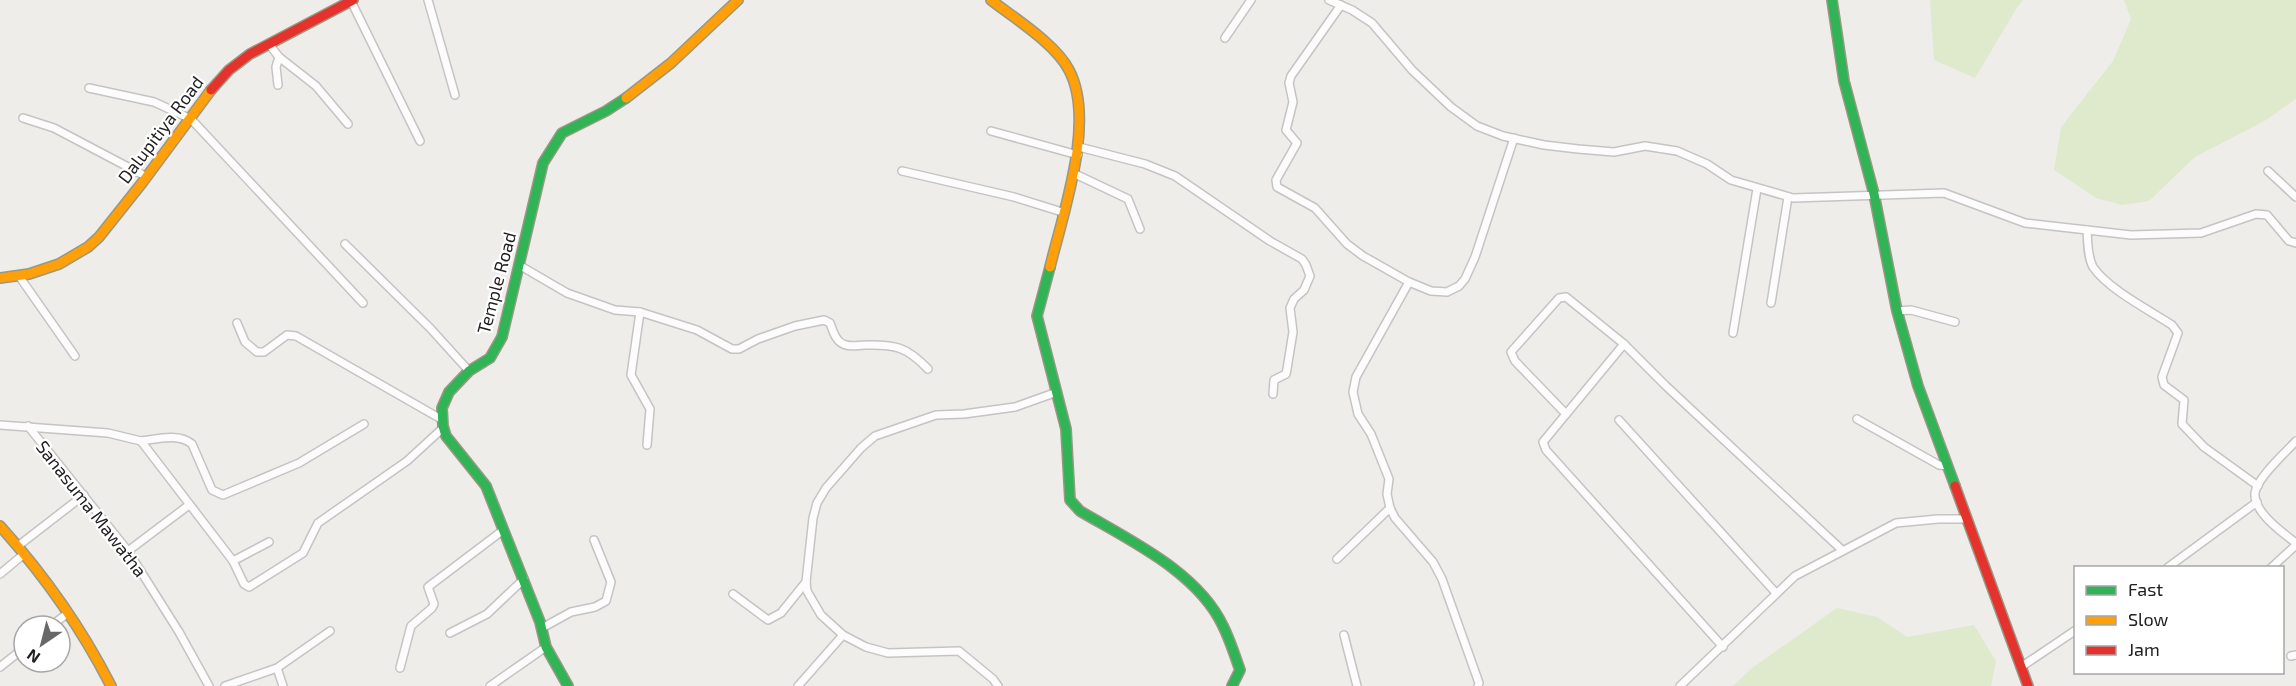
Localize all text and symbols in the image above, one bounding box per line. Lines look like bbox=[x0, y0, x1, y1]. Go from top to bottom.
street label: Dalupitiya Road bbox=[113, 71, 208, 187]
street label: Temple Road bbox=[472, 229, 520, 336]
street label: Sanasuma Mawatha bbox=[32, 436, 152, 581]
legend bbox=[2074, 566, 2284, 674]
text: Fast bbox=[2128, 578, 2163, 600]
text: Slow bbox=[2128, 608, 2169, 630]
north arrow bbox=[12, 614, 72, 674]
text: Jam bbox=[2128, 638, 2160, 660]
text: N bbox=[23, 646, 43, 668]

